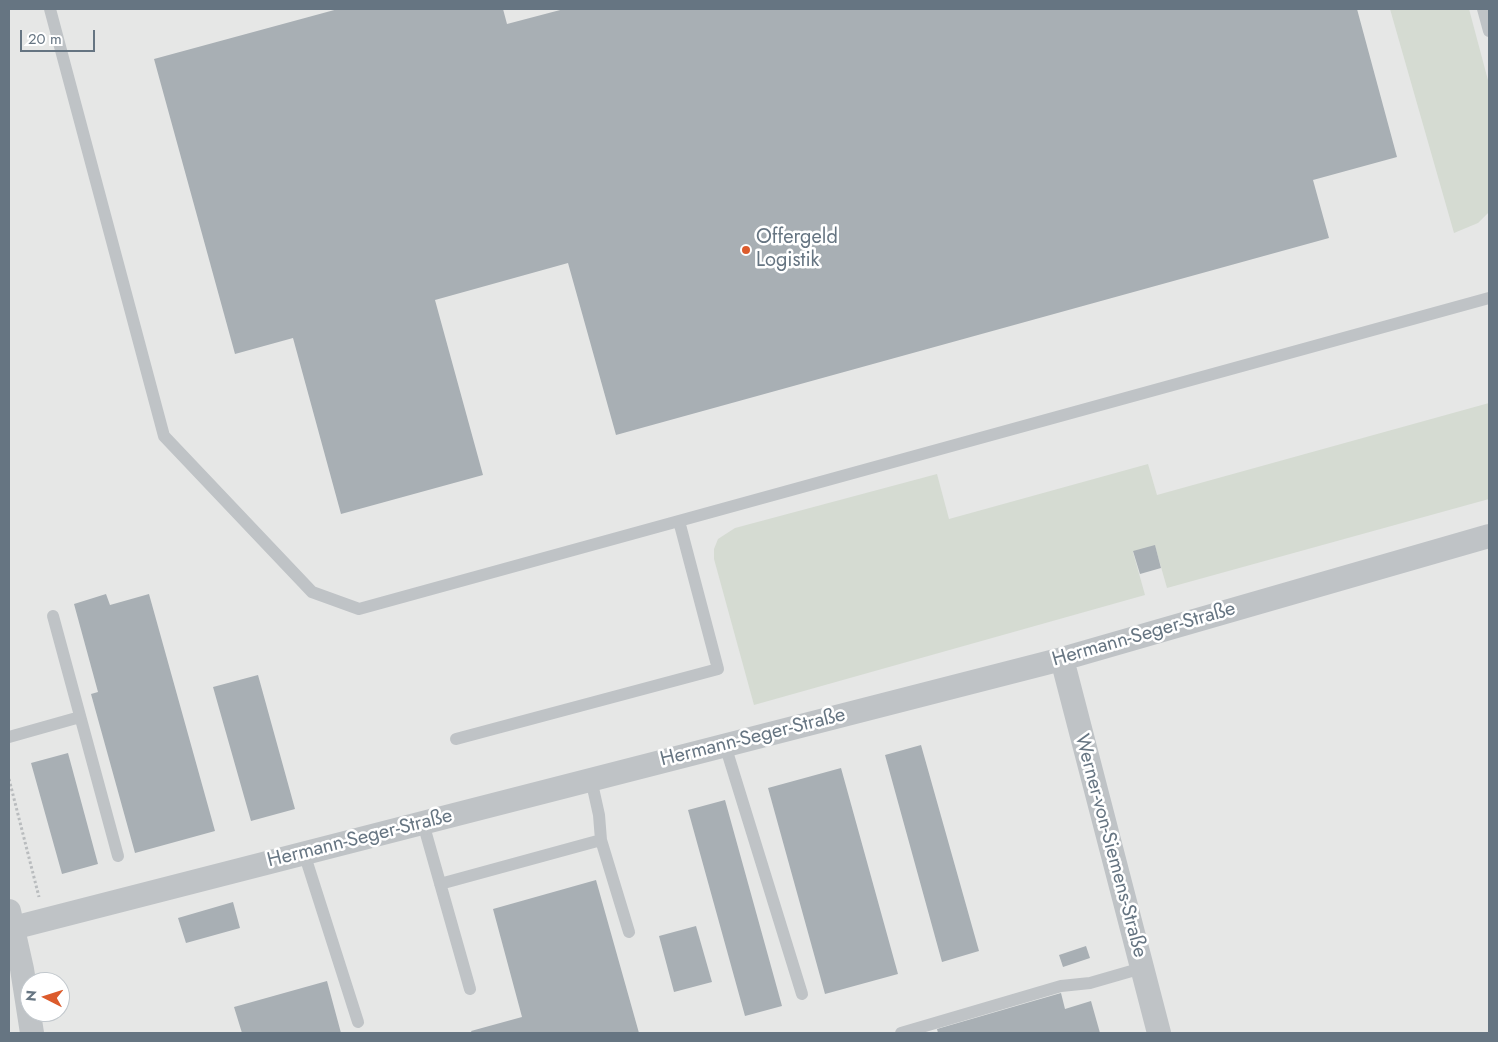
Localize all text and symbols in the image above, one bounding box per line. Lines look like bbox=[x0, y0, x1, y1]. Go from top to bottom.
scale bar bbox=[22, 20, 98, 52]
text: 20 m bbox=[28, 28, 62, 50]
place label: Offergeld Logistik bbox=[756, 226, 838, 273]
marker: Offergeld Logistik bbox=[740, 244, 752, 256]
street label: Hermann-Seger-Straße bbox=[1049, 597, 1239, 673]
street label: Hermann-Seger-Straße bbox=[658, 703, 848, 773]
street label: Werner-von-Siemens-Straße bbox=[1069, 732, 1151, 960]
street label: Hermann-Seger-Straße bbox=[265, 804, 455, 874]
north arrow bbox=[20, 972, 70, 1022]
text: N bbox=[21, 989, 42, 1002]

